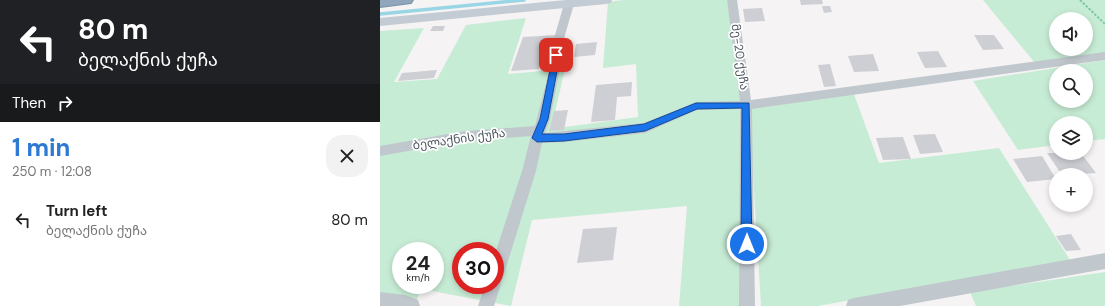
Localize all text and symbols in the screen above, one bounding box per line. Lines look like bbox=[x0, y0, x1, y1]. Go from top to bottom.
text: 80 m bbox=[78, 11, 148, 48]
map controls bbox=[1049, 12, 1093, 212]
button: sound bbox=[1049, 12, 1093, 56]
icon: left bbox=[12, 16, 64, 68]
street label: მე-20 ქუჩა bbox=[727, 23, 753, 91]
pin bbox=[539, 38, 573, 72]
icon: arrive bbox=[545, 44, 567, 66]
text: ბელაქნის ქუჩა bbox=[78, 48, 218, 72]
button: search bbox=[1049, 64, 1093, 108]
icon: right bbox=[54, 92, 76, 114]
text: Then bbox=[12, 93, 46, 113]
button: layers bbox=[1049, 116, 1093, 160]
street label: ბელაქნის ქუჩა bbox=[412, 125, 506, 153]
text: 1 min bbox=[12, 132, 70, 163]
button: close bbox=[326, 135, 368, 177]
text: 250 m · 12:08 bbox=[12, 163, 92, 180]
button: + bbox=[1049, 168, 1093, 212]
text: Turn left bbox=[46, 201, 107, 221]
icon: left bbox=[12, 209, 34, 231]
text: 80 m bbox=[331, 210, 368, 230]
text: ბელაქნის ქუჩა bbox=[46, 222, 147, 239]
position arrow bbox=[726, 223, 768, 265]
speed limit sign: 30 bbox=[452, 242, 504, 294]
text: 24 bbox=[406, 250, 430, 276]
text: km/h bbox=[406, 271, 430, 284]

